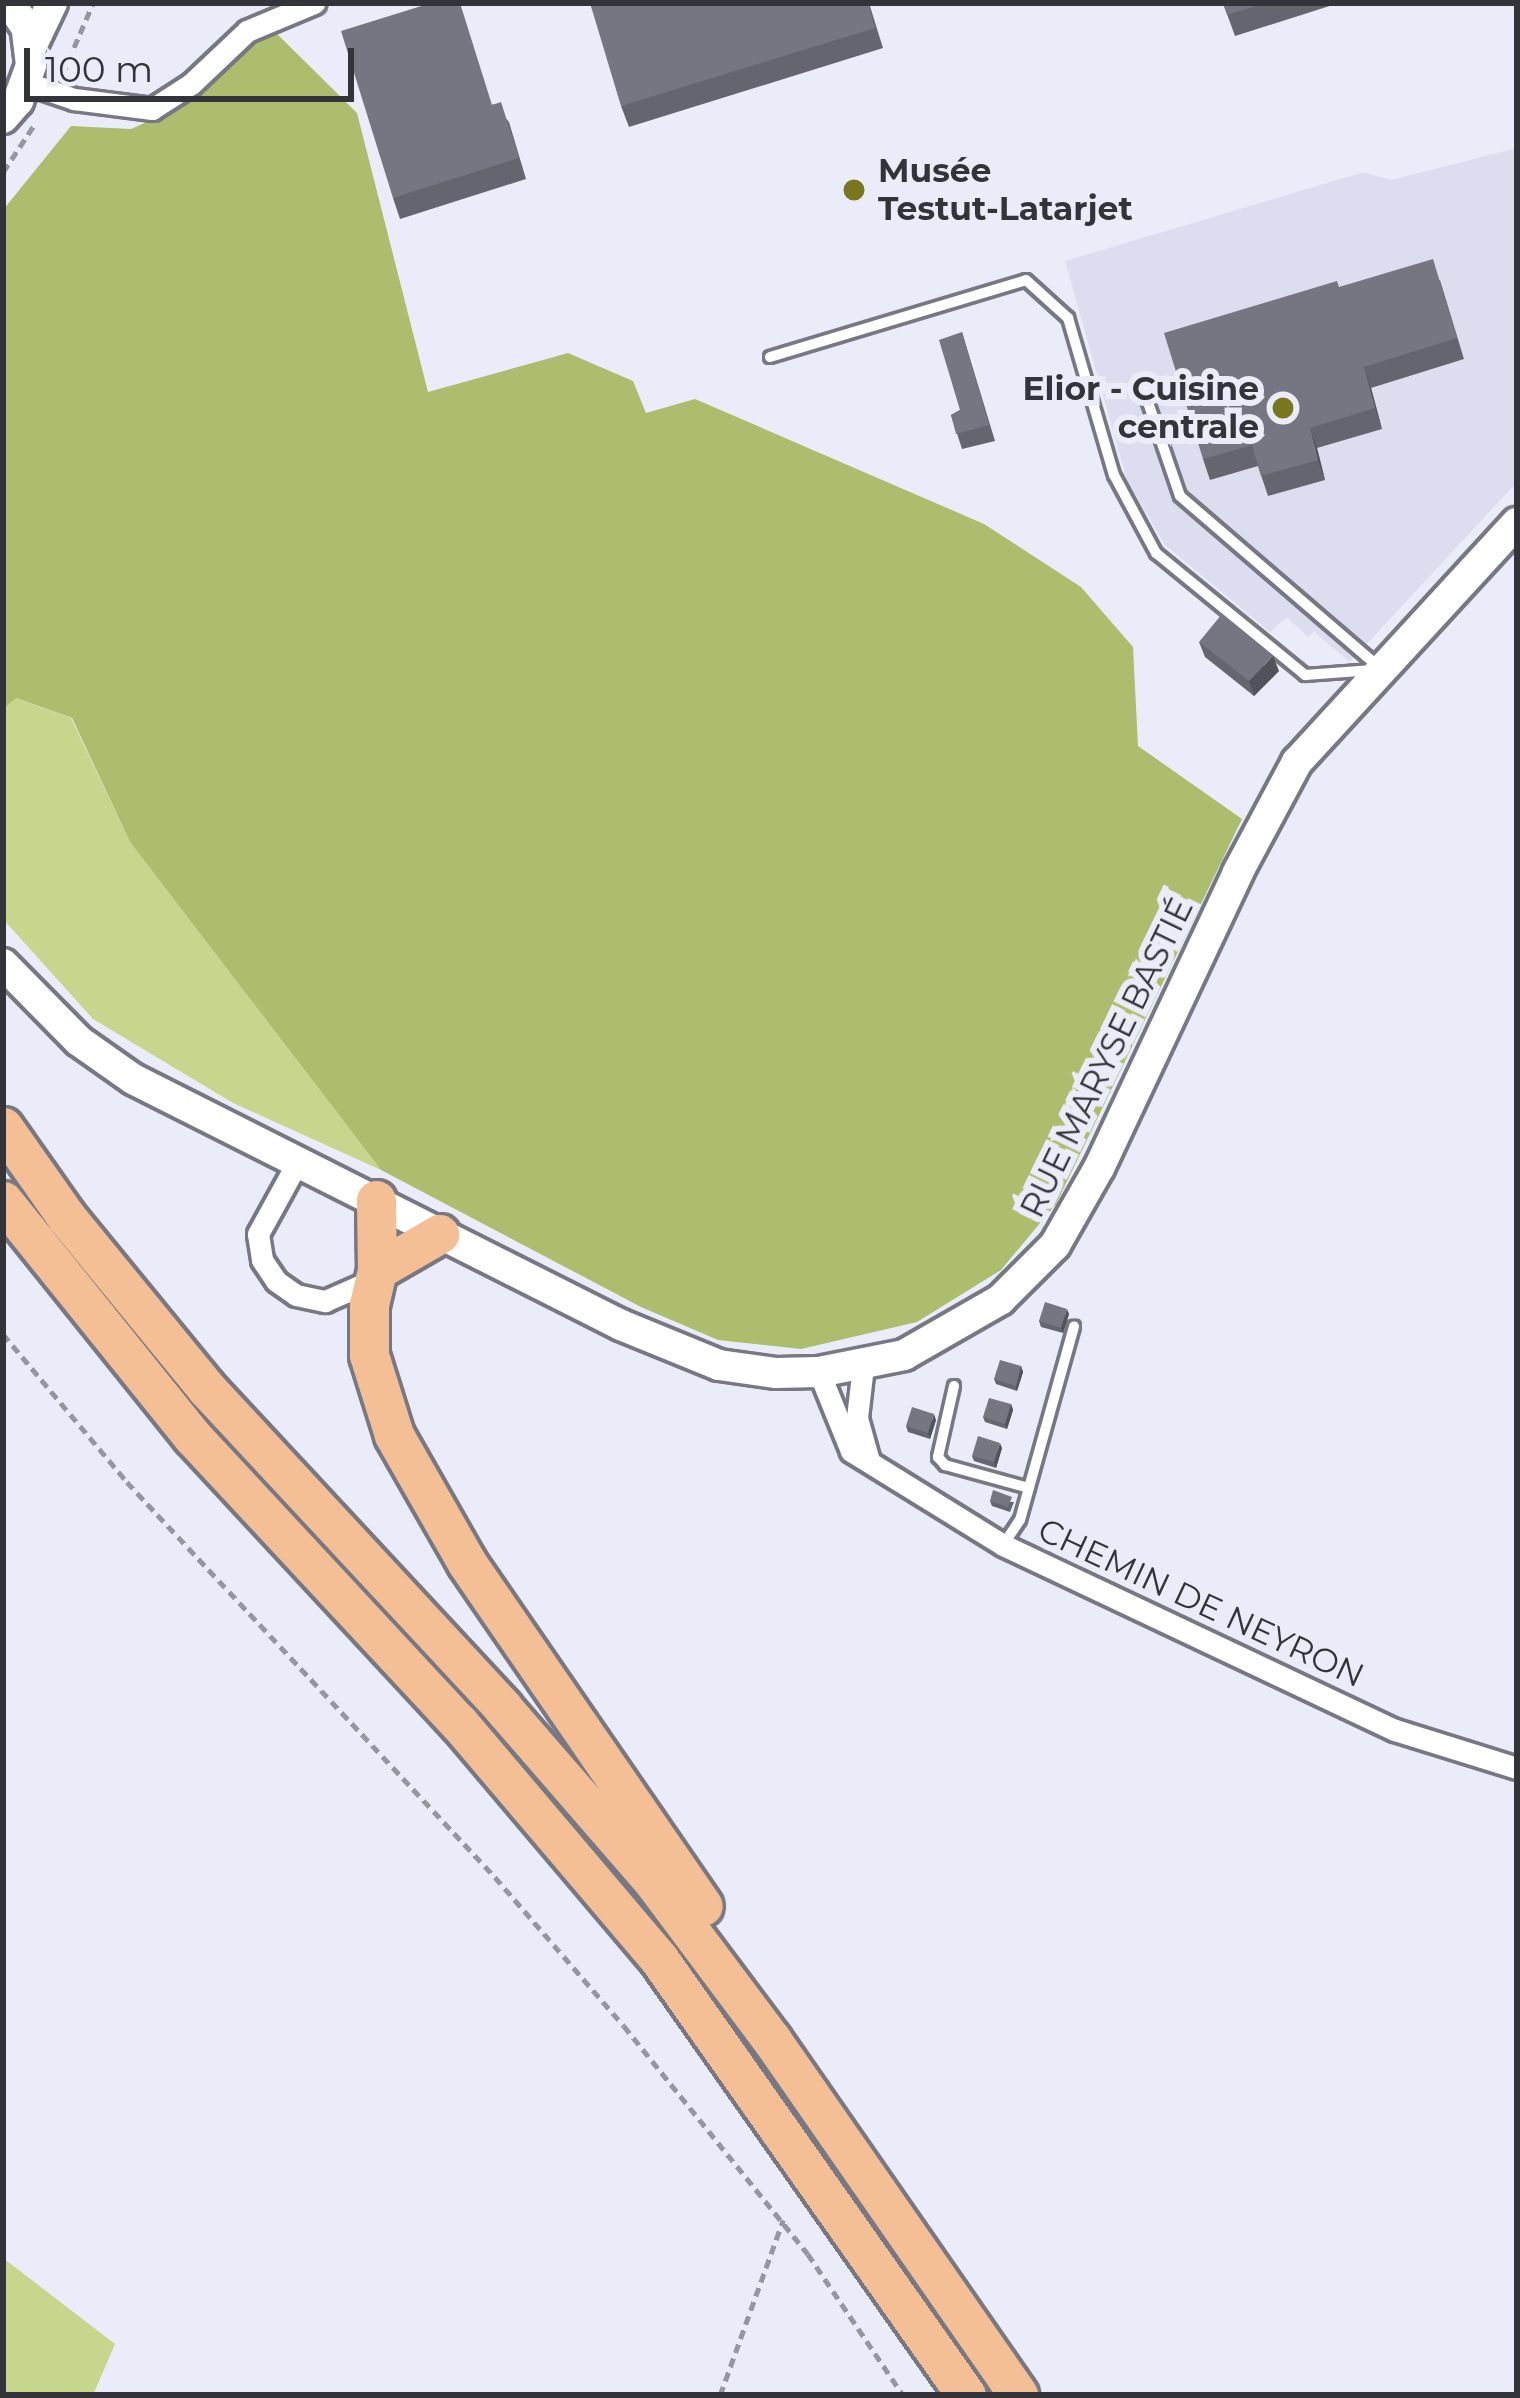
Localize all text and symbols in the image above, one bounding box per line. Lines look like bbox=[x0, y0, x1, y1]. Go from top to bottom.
scale bar bbox=[30, 24, 360, 98]
text: 100 m bbox=[45, 47, 153, 91]
place label: Musée Testut-Latarjet bbox=[878, 151, 1133, 229]
marker: Musée Testut-Latarjet bbox=[841, 177, 867, 203]
place label: Elior - Cuisine centrale bbox=[1022, 369, 1259, 447]
marker: Elior - Cuisine centrale bbox=[1270, 395, 1296, 421]
street label: RUE MARYSE BASTIÉ bbox=[1012, 892, 1202, 1224]
street label: CHEMIN DE NEYRON bbox=[1032, 1510, 1370, 1696]

